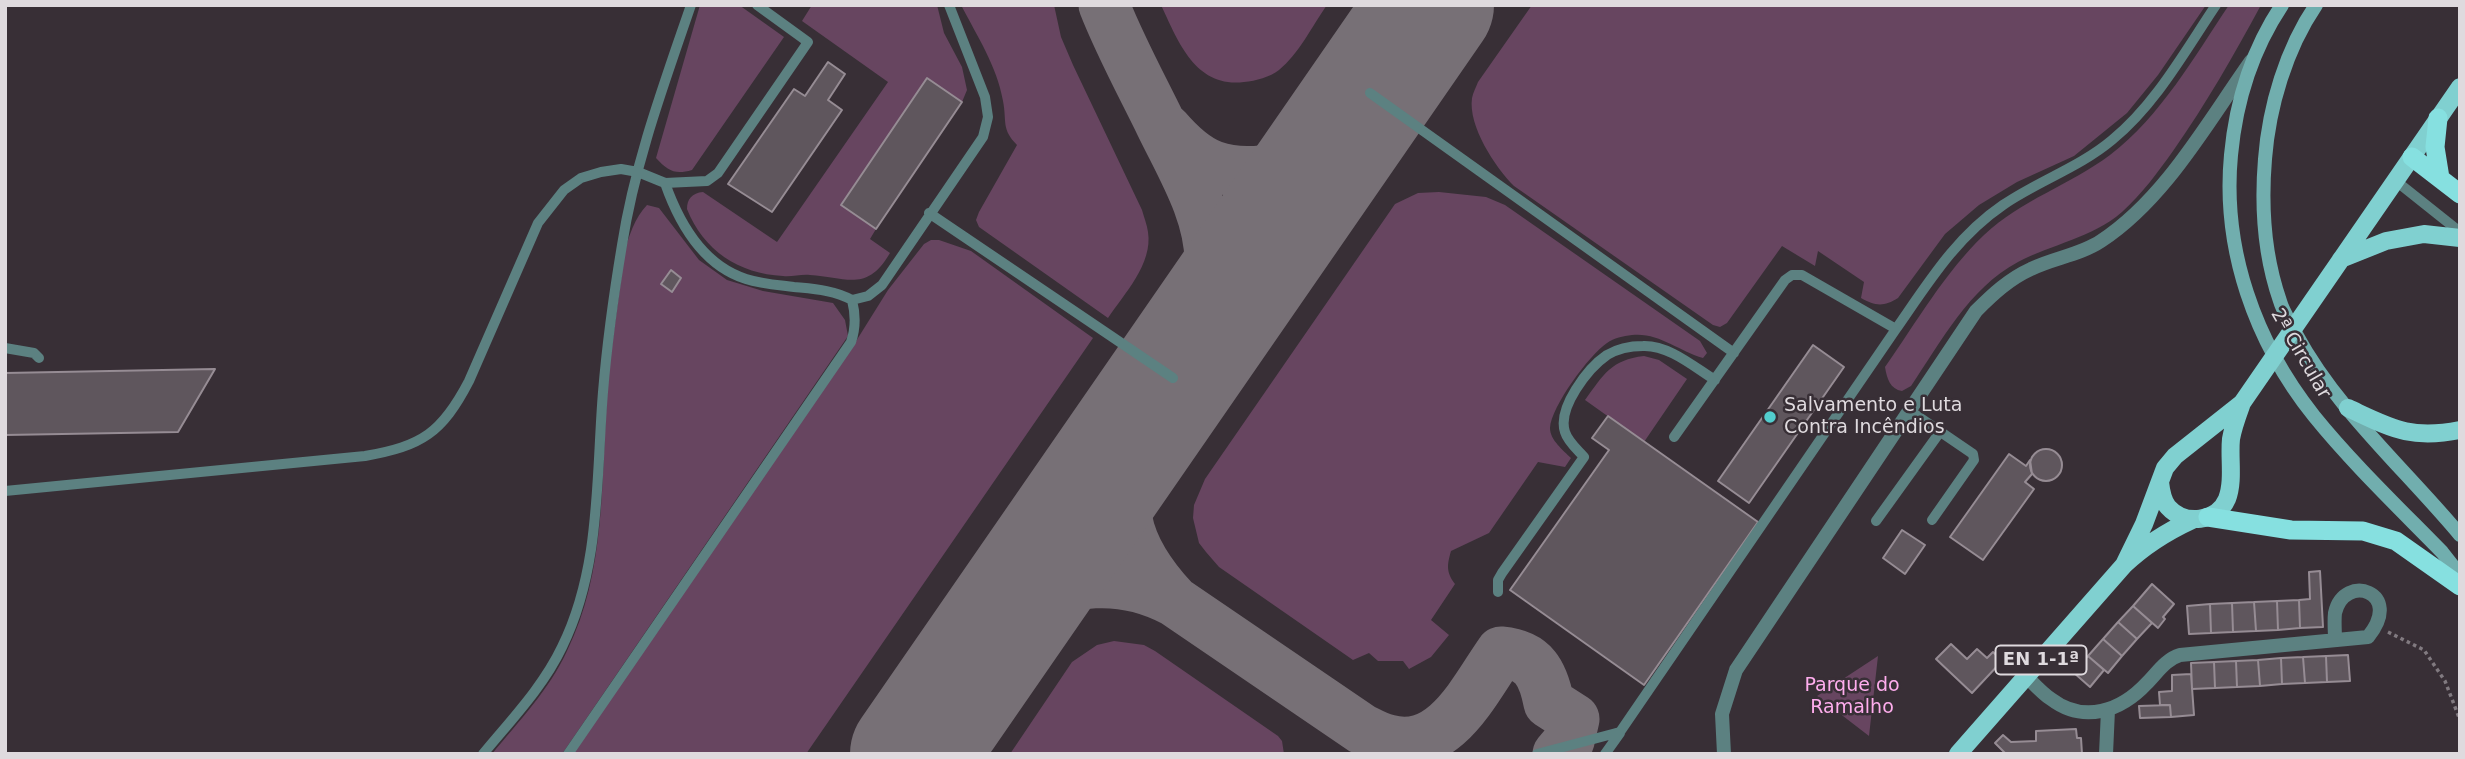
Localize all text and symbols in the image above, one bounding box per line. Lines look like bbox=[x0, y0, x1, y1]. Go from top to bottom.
street label: 2ª Circular bbox=[2265, 305, 2335, 403]
place label: Salvamento e Luta Contra Incêndios bbox=[1784, 395, 1962, 439]
marker: Salvamento e Luta Contra Incêndios bbox=[1762, 409, 1778, 425]
road number: EN 1-1ª bbox=[1996, 646, 2086, 674]
park label: Parque do Ramalho bbox=[1804, 675, 1900, 719]

